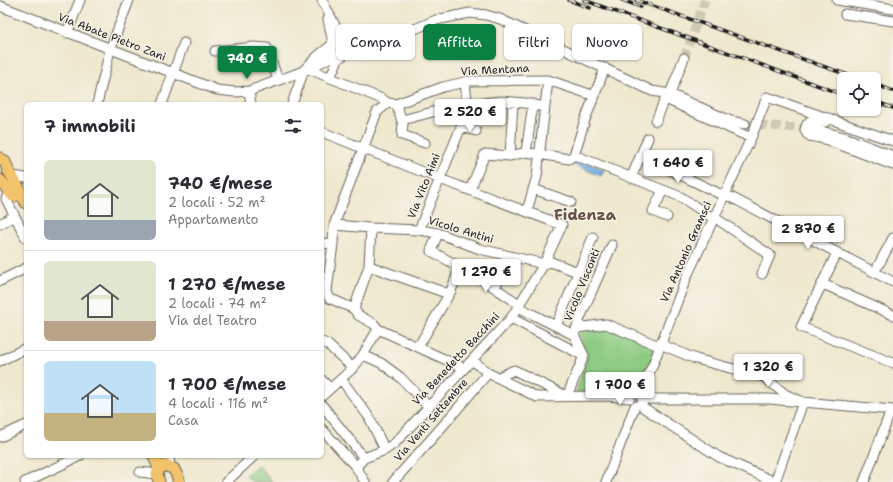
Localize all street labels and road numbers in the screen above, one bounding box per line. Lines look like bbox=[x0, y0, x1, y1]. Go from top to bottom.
street label: Via Abate Pietro Zani bbox=[56, 9, 168, 65]
street label: Via Mentana bbox=[460, 61, 530, 79]
street label: Via Vito Aimi bbox=[404, 151, 444, 221]
street label: Via Antonio Gramsci bbox=[657, 199, 715, 305]
street label: Vicolo Antini bbox=[426, 213, 496, 247]
street label: Vicolo Visconti bbox=[560, 246, 604, 324]
street label: Via Benedetto Bacchini bbox=[409, 309, 503, 409]
street label: Via Venti Settembre bbox=[391, 375, 471, 465]

